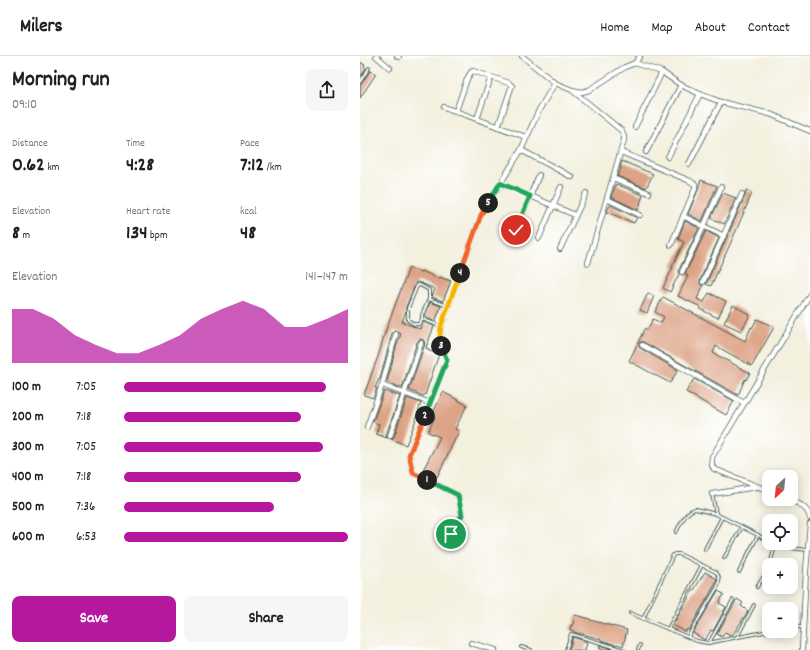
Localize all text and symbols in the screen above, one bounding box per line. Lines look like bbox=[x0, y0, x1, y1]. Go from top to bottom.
text: Milers bbox=[20, 14, 63, 41]
text: Home bbox=[600, 18, 629, 38]
text: Map bbox=[651, 18, 673, 38]
text: About bbox=[695, 18, 726, 38]
text: Contact bbox=[748, 18, 790, 38]
text: Morning run bbox=[12, 65, 110, 96]
button: share bbox=[306, 69, 348, 111]
text: 09:10 bbox=[12, 96, 37, 115]
text: Distance bbox=[12, 136, 48, 152]
text: Time bbox=[126, 136, 145, 152]
text: Pace bbox=[240, 136, 259, 152]
text: 0.62 bbox=[12, 152, 45, 180]
text: 4:28 bbox=[126, 152, 154, 180]
text: 7:12 bbox=[240, 152, 264, 180]
text: km bbox=[45, 160, 59, 176]
text: /km bbox=[264, 160, 282, 176]
pin: 5 bbox=[478, 193, 498, 213]
text: 5 bbox=[485, 195, 491, 211]
text: Elevation bbox=[12, 204, 50, 220]
text: Heart rate bbox=[126, 204, 170, 220]
text: kcal bbox=[240, 204, 257, 220]
pin bbox=[499, 213, 533, 247]
icon: check bbox=[505, 219, 527, 241]
text: 8 bbox=[12, 220, 20, 248]
text: 134 bbox=[126, 220, 148, 248]
text: 48 bbox=[240, 220, 256, 248]
text: m bbox=[20, 228, 30, 244]
text: bpm bbox=[148, 228, 167, 244]
pin: 4 bbox=[450, 263, 470, 283]
text: 4 bbox=[458, 265, 462, 281]
text: Elevation bbox=[12, 268, 57, 287]
text: 141–147 m bbox=[305, 268, 348, 287]
pin: 3 bbox=[431, 336, 451, 356]
text: 3 bbox=[439, 338, 443, 354]
text: 100 m bbox=[12, 378, 41, 397]
text: 7:05 bbox=[76, 378, 96, 397]
pin: 2 bbox=[415, 406, 435, 426]
text: 200 m bbox=[12, 408, 44, 427]
text: 7:18 bbox=[76, 408, 91, 427]
text: 2 bbox=[423, 408, 427, 424]
text: 300 m bbox=[12, 438, 44, 457]
text: 7:05 bbox=[76, 438, 96, 457]
text: 400 m bbox=[12, 468, 43, 487]
text: 7:18 bbox=[76, 468, 91, 487]
pin: 1 bbox=[417, 470, 437, 490]
north arrow bbox=[762, 470, 798, 506]
map controls bbox=[762, 470, 798, 638]
text: 1 bbox=[426, 472, 428, 488]
text: 500 m bbox=[12, 498, 44, 517]
text: 7:36 bbox=[76, 498, 95, 517]
button: locate bbox=[762, 514, 798, 550]
pin bbox=[434, 517, 468, 551]
icon: arrive bbox=[440, 523, 462, 545]
text: 600 m bbox=[12, 528, 44, 547]
text: 6:53 bbox=[76, 528, 96, 547]
button: + bbox=[762, 558, 798, 594]
button: Save bbox=[12, 596, 176, 642]
button: Share bbox=[184, 596, 348, 642]
button: − bbox=[762, 602, 798, 638]

